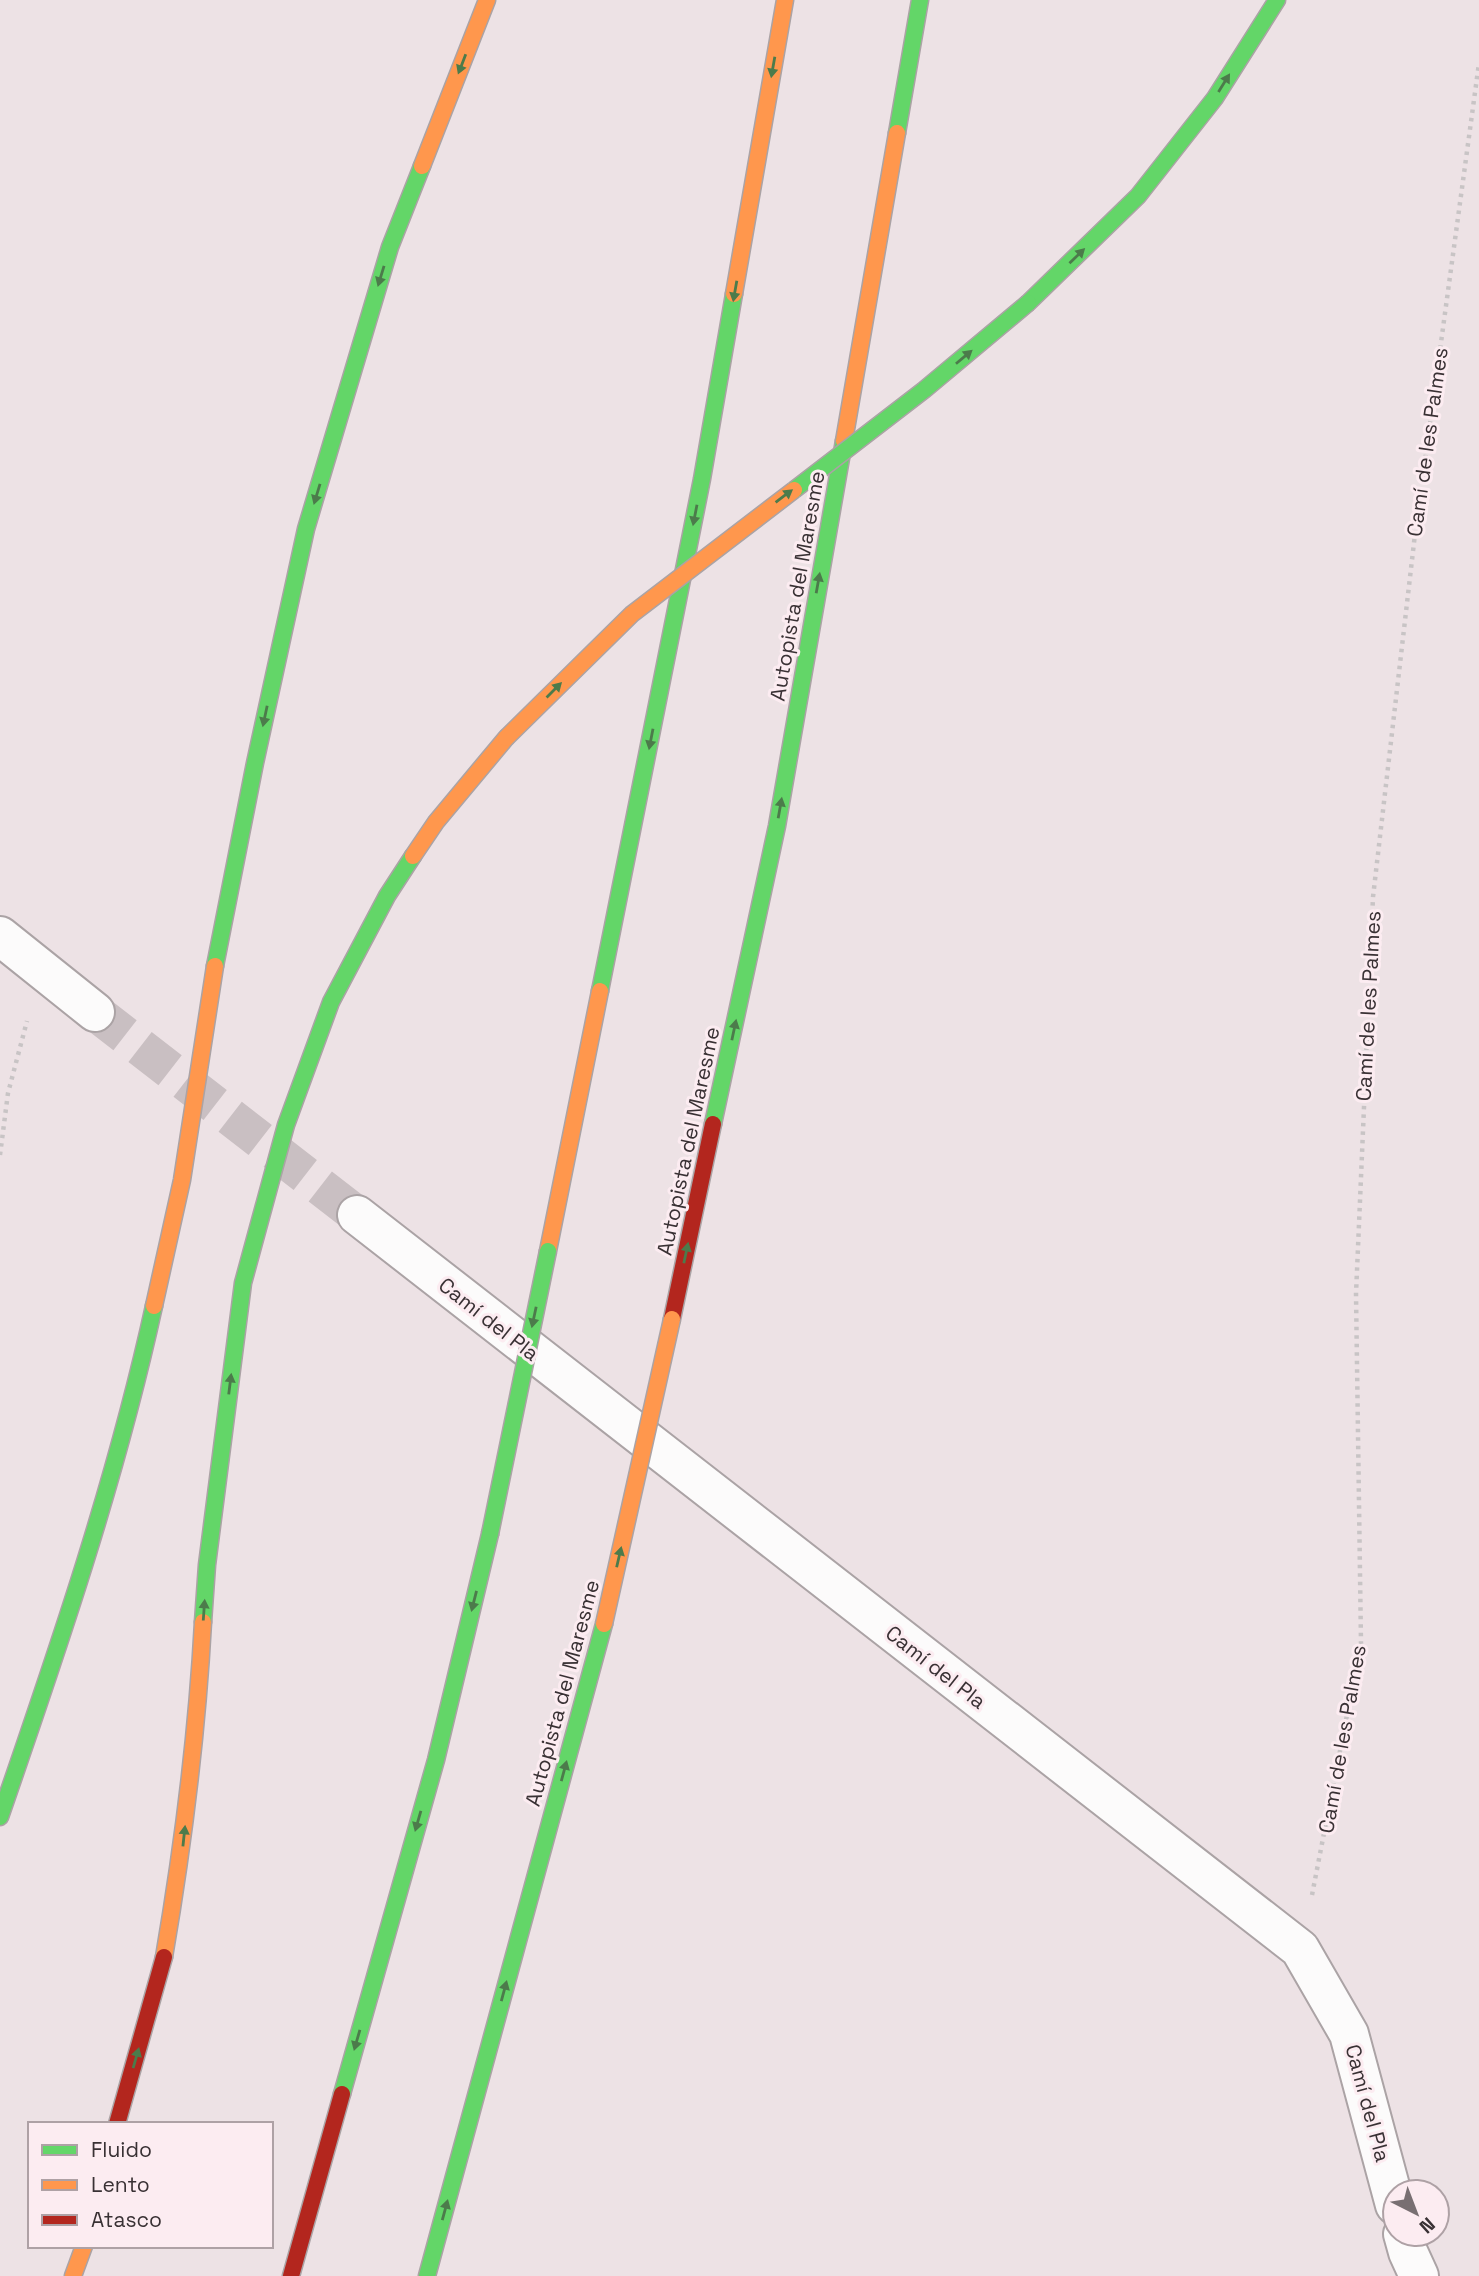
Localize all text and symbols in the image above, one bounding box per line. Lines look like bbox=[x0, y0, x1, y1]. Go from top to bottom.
one-way arrow bbox=[457, 53, 468, 74]
one-way arrow bbox=[767, 56, 778, 78]
one-way arrow bbox=[1218, 74, 1231, 93]
one-way arrow bbox=[1068, 247, 1085, 264]
one-way arrow bbox=[376, 266, 386, 287]
one-way arrow bbox=[729, 281, 740, 303]
street label: Camí de les Palmes bbox=[1400, 346, 1454, 538]
one-way arrow bbox=[955, 350, 972, 365]
street label: Autopista del Maresme bbox=[763, 469, 831, 703]
one-way arrow bbox=[311, 484, 321, 505]
one-way arrow bbox=[775, 489, 793, 503]
one-way arrow bbox=[689, 504, 700, 526]
one-way arrow bbox=[813, 572, 824, 594]
one-way arrow bbox=[546, 682, 563, 699]
one-way arrow bbox=[259, 705, 270, 727]
one-way arrow bbox=[645, 728, 656, 750]
one-way arrow bbox=[775, 797, 786, 819]
street label: Camí de les Palmes bbox=[1350, 910, 1386, 1102]
one-way arrow bbox=[728, 1019, 739, 1041]
street label: Autopista del Maresme bbox=[651, 1024, 725, 1258]
one-way arrow bbox=[681, 1242, 692, 1264]
street label: Camí del Pla bbox=[433, 1271, 545, 1367]
one-way arrow bbox=[529, 1306, 540, 1328]
one-way arrow bbox=[225, 1372, 236, 1394]
one-way arrow bbox=[613, 1546, 624, 1568]
street label: Autopista del Maresme bbox=[519, 1577, 605, 1809]
one-way arrow bbox=[468, 1590, 479, 1612]
one-way arrow bbox=[199, 1598, 210, 1620]
street label: Camí del Pla bbox=[880, 1619, 992, 1715]
street label: Camí de les Palmes bbox=[1312, 1643, 1372, 1835]
one-way arrow bbox=[559, 1760, 570, 1782]
one-way arrow bbox=[413, 1811, 423, 1832]
one-way arrow bbox=[179, 1825, 190, 1847]
one-way arrow bbox=[500, 1980, 510, 2001]
one-way arrow bbox=[351, 2029, 362, 2051]
street label: Camí del Pla bbox=[1339, 2041, 1397, 2165]
one-way arrow bbox=[132, 2047, 142, 2068]
legend bbox=[28, 2122, 273, 2248]
text: Fluido bbox=[91, 2136, 152, 2163]
text: Lento bbox=[91, 2171, 150, 2198]
north arrow bbox=[1381, 2178, 1451, 2248]
one-way arrow bbox=[440, 2199, 451, 2221]
text: Atasco bbox=[91, 2206, 162, 2233]
text: N bbox=[1414, 2212, 1440, 2239]

